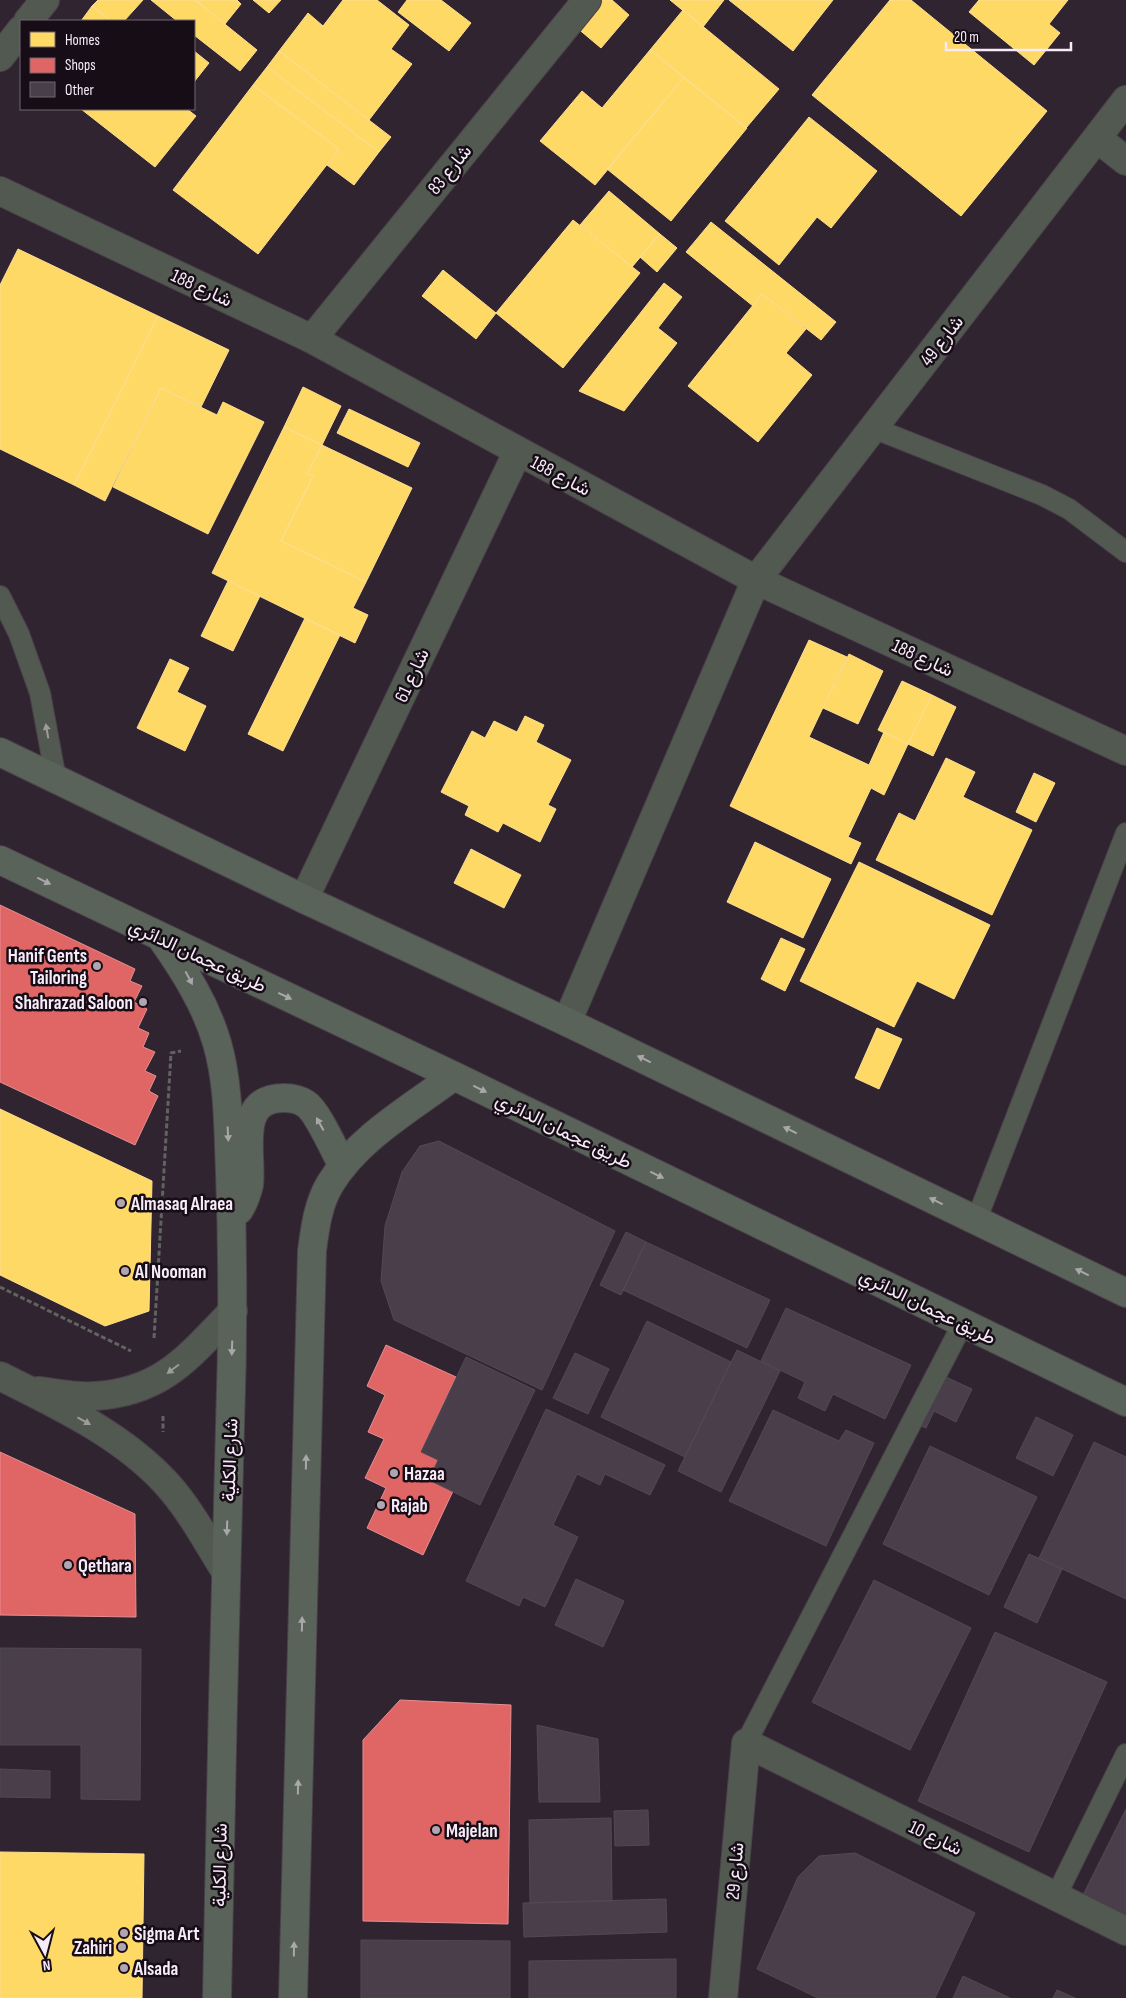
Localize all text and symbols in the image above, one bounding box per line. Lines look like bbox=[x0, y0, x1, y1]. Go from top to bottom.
legend bbox=[20, 20, 195, 110]
scale bar bbox=[946, 20, 1071, 52]
text: 20 m bbox=[954, 28, 979, 47]
text: Homes bbox=[65, 31, 100, 50]
text: Shops bbox=[65, 56, 96, 75]
text: Other bbox=[65, 81, 94, 100]
street label: شارع 83 bbox=[423, 140, 477, 200]
street label: شارع 188 bbox=[167, 264, 235, 312]
street label: شارع 49 bbox=[915, 311, 969, 371]
street label: شارع 188 bbox=[526, 451, 594, 502]
street label: شارع 188 bbox=[888, 634, 956, 682]
street label: شارع 61 bbox=[390, 645, 435, 706]
one-way arrow bbox=[43, 723, 51, 739]
one-way arrow bbox=[37, 878, 51, 886]
street label: طريق عجمان الدائري bbox=[124, 914, 270, 1001]
place label: Hanif Gents Tailoring bbox=[8, 945, 87, 990]
marker: Hanif Gents Tailoring bbox=[91, 960, 103, 972]
one-way arrow bbox=[184, 971, 193, 985]
place label: Shahrazad Saloon bbox=[15, 992, 133, 1015]
one-way arrow bbox=[278, 992, 293, 1001]
marker: Shahrazad Saloon bbox=[137, 996, 149, 1008]
one-way arrow bbox=[636, 1055, 651, 1063]
one-way arrow bbox=[473, 1085, 487, 1093]
street label: طريق عجمان الدائري bbox=[490, 1088, 635, 1177]
one-way arrow bbox=[316, 1116, 324, 1131]
one-way arrow bbox=[225, 1126, 233, 1142]
one-way arrow bbox=[783, 1126, 797, 1134]
one-way arrow bbox=[650, 1171, 664, 1179]
place label: Almasaq Alraea bbox=[130, 1193, 233, 1216]
marker: Almasaq Alraea bbox=[115, 1197, 127, 1209]
one-way arrow bbox=[929, 1197, 943, 1205]
place label: Al Nooman bbox=[134, 1261, 207, 1284]
street label: طريق عجمان الدائري bbox=[854, 1264, 999, 1353]
marker: Al Nooman bbox=[119, 1265, 131, 1277]
one-way arrow bbox=[1075, 1268, 1089, 1276]
one-way arrow bbox=[228, 1341, 236, 1357]
one-way arrow bbox=[166, 1364, 180, 1374]
one-way arrow bbox=[78, 1417, 91, 1426]
street label: شارع الكلية bbox=[218, 1418, 243, 1502]
one-way arrow bbox=[302, 1454, 310, 1470]
place label: Hazaa bbox=[404, 1463, 445, 1486]
marker: Hazaa bbox=[388, 1467, 400, 1479]
place label: Rajab bbox=[391, 1495, 428, 1518]
marker: Rajab bbox=[375, 1499, 387, 1511]
one-way arrow bbox=[223, 1521, 231, 1537]
place label: Qethara bbox=[78, 1555, 132, 1578]
marker: Qethara bbox=[62, 1559, 74, 1571]
one-way arrow bbox=[298, 1616, 306, 1632]
one-way arrow bbox=[294, 1779, 302, 1795]
street label: شارع 10 bbox=[905, 1816, 966, 1861]
place label: Majelan bbox=[446, 1820, 498, 1843]
street label: شارع الكلية bbox=[208, 1823, 233, 1907]
marker: Majelan bbox=[430, 1824, 442, 1836]
street label: شارع 29 bbox=[722, 1841, 749, 1901]
place label: Sigma Art bbox=[134, 1923, 199, 1946]
marker: Sigma Art bbox=[118, 1927, 130, 1939]
north arrow bbox=[20, 1928, 70, 1978]
place label: Zahiri bbox=[74, 1937, 112, 1960]
marker: Zahiri bbox=[116, 1941, 128, 1953]
one-way arrow bbox=[290, 1941, 298, 1957]
text: N bbox=[42, 1957, 51, 1974]
place label: Alsada bbox=[133, 1958, 178, 1981]
marker: Alsada bbox=[118, 1962, 130, 1974]

